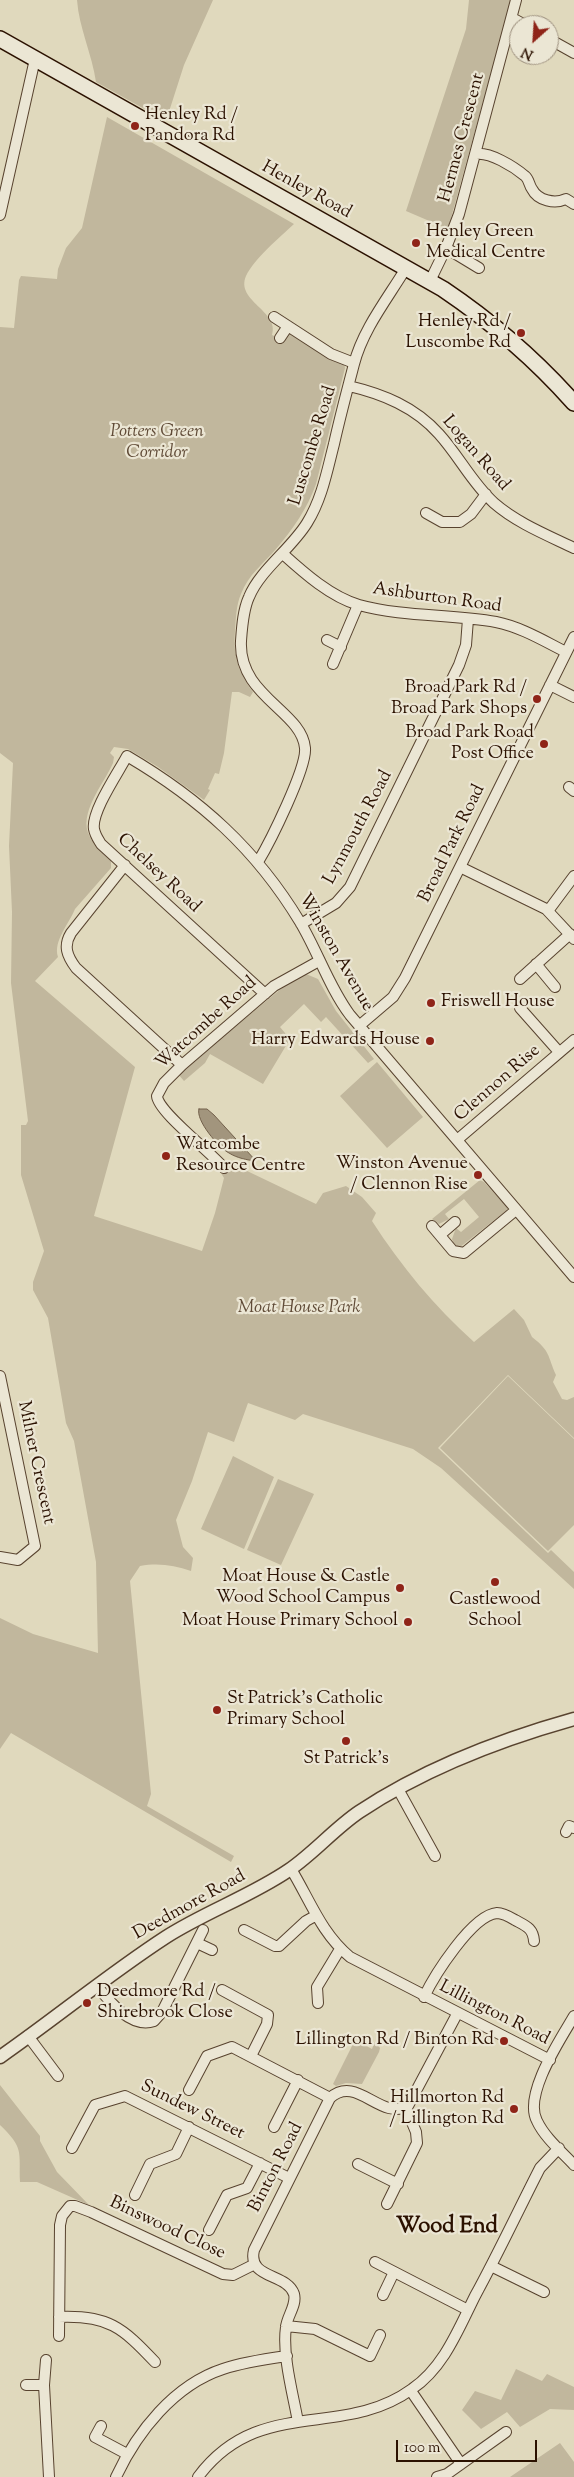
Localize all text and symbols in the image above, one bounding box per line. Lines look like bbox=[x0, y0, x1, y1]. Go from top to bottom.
north arrow bbox=[509, 15, 559, 65]
text: N bbox=[518, 41, 537, 64]
street label: Hermes Crescent bbox=[435, 71, 491, 205]
place label: Henley Rd / Pandora Rd bbox=[145, 105, 238, 148]
marker: Henley Rd / Pandora Rd bbox=[129, 120, 141, 132]
street label: Henley Road bbox=[257, 157, 355, 225]
place label: Henley Green Medical Centre bbox=[426, 222, 545, 264]
marker: Henley Green Medical Centre bbox=[410, 237, 422, 249]
place label: Henley Rd / Luscombe Rd bbox=[405, 312, 511, 354]
marker: Henley Rd / Luscombe Rd bbox=[515, 327, 527, 339]
street label: Luscombe Road bbox=[286, 384, 342, 508]
street label: Logan Road bbox=[436, 412, 514, 496]
park label: Potters Green Corridor bbox=[110, 422, 204, 464]
street label: Ashburton Road bbox=[371, 579, 503, 619]
place label: Broad Park Rd / Broad Park Shops bbox=[391, 678, 527, 721]
marker: Broad Park Rd / Broad Park Shops bbox=[531, 693, 543, 705]
place label: Broad Park Road Post Office bbox=[405, 723, 534, 766]
marker: Broad Park Road Post Office bbox=[538, 738, 550, 750]
street label: Lynmouth Road bbox=[320, 767, 398, 889]
street label: Broad Park Road bbox=[415, 781, 491, 907]
street label: Chelsey Road bbox=[112, 830, 204, 918]
street label: Winston Avenue bbox=[293, 890, 377, 1016]
street label: Watcombe Road bbox=[152, 973, 262, 1075]
place label: Friswell House bbox=[441, 992, 555, 1014]
marker: Friswell House bbox=[425, 997, 437, 1009]
place label: Harry Edwards House bbox=[251, 1030, 420, 1052]
marker: Harry Edwards House bbox=[424, 1035, 436, 1047]
street label: Clennon Rise bbox=[451, 1041, 545, 1127]
place label: Watcombe Resource Centre bbox=[176, 1135, 305, 1178]
marker: Watcombe Resource Centre bbox=[160, 1150, 172, 1162]
place label: Winston Avenue / Clennon Rise bbox=[336, 1154, 468, 1196]
marker: Winston Avenue / Clennon Rise bbox=[472, 1169, 484, 1181]
park label: Moat House Park bbox=[238, 1298, 360, 1320]
street label: Milner Crescent bbox=[11, 1399, 59, 1527]
place label: Moat House & Castle Wood School Campus bbox=[216, 1567, 390, 1610]
marker: Castlewood School bbox=[489, 1576, 501, 1588]
marker: Moat House & Castle Wood School Campus bbox=[394, 1582, 406, 1594]
place label: Castlewood School bbox=[449, 1590, 541, 1632]
place label: Moat House Primary School bbox=[182, 1611, 398, 1633]
marker: Moat House Primary School bbox=[402, 1616, 414, 1628]
place label: St Patrick's Catholic Primary School bbox=[227, 1689, 383, 1732]
marker: St Patrick's Catholic Primary School bbox=[211, 1704, 223, 1716]
marker: St Patrick's bbox=[340, 1735, 352, 1747]
place label: St Patrick's bbox=[303, 1749, 389, 1771]
street label: Deedmore Road bbox=[130, 1866, 250, 1946]
street label: Lillington Road bbox=[435, 1977, 553, 2051]
place label: Deedmore Rd / Shirebrook Close bbox=[97, 1982, 233, 2025]
marker: Deedmore Rd / Shirebrook Close bbox=[81, 1997, 93, 2009]
place label: Lillington Rd / Binton Rd bbox=[295, 2030, 494, 2052]
marker: Lillington Rd / Binton Rd bbox=[498, 2035, 510, 2047]
street label: Sundew Street bbox=[136, 2076, 248, 2146]
place label: Hillmorton Rd / Lillington Rd bbox=[389, 2088, 504, 2130]
marker: Hillmorton Rd / Lillington Rd bbox=[508, 2103, 520, 2115]
street label: Binton Road bbox=[245, 2120, 309, 2216]
street label: Binswood Close bbox=[106, 2193, 228, 2265]
district label: Wood End bbox=[396, 2215, 498, 2241]
scale bar bbox=[399, 2430, 540, 2462]
text: 100 m bbox=[404, 2438, 440, 2459]

